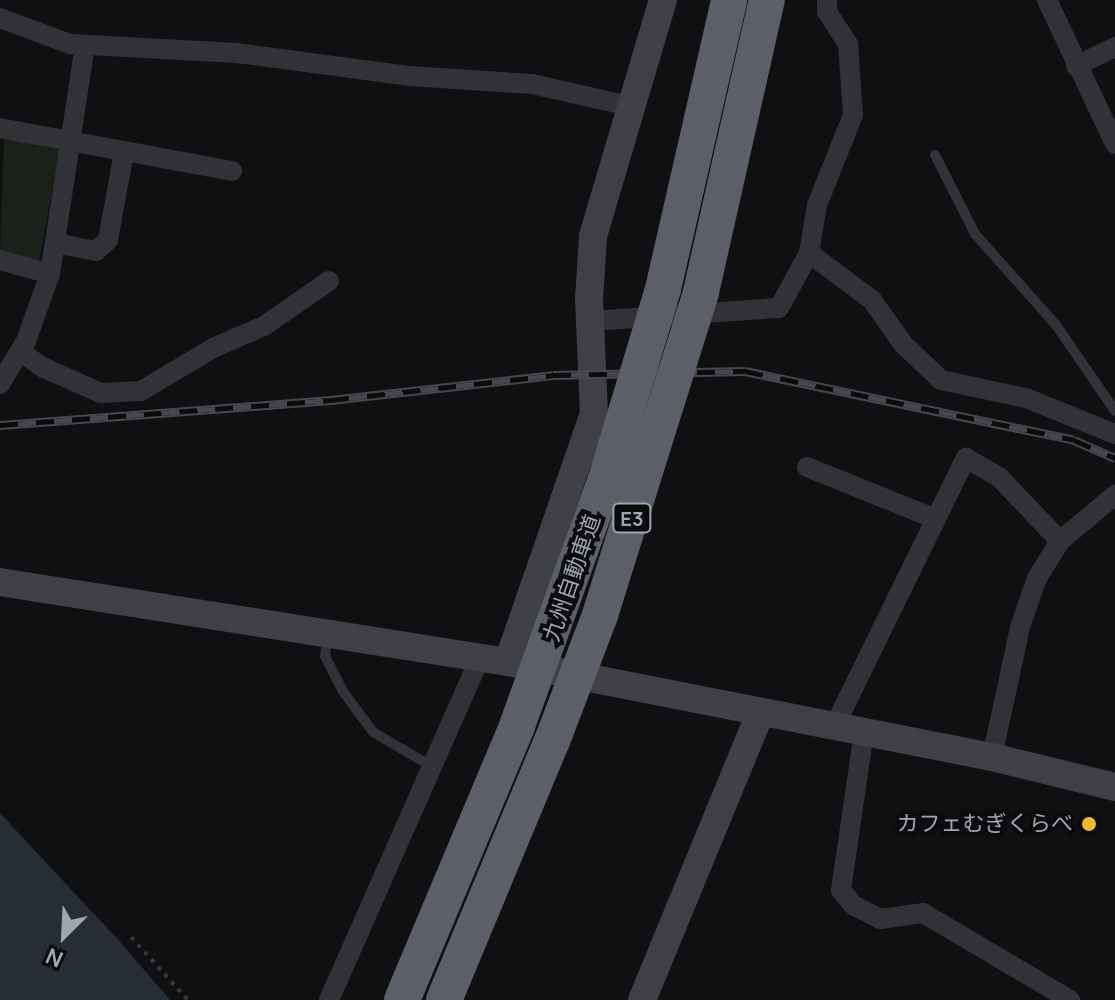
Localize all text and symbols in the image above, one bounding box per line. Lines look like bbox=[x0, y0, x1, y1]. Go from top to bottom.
road number: E3 bbox=[612, 502, 652, 534]
street label: 九州自動車道 bbox=[538, 511, 606, 645]
place label: カフェむぎくらべ bbox=[897, 811, 1073, 837]
marker: カフェむぎくらべ bbox=[1080, 815, 1098, 833]
north arrow bbox=[24, 896, 104, 976]
text: N bbox=[41, 941, 68, 975]

